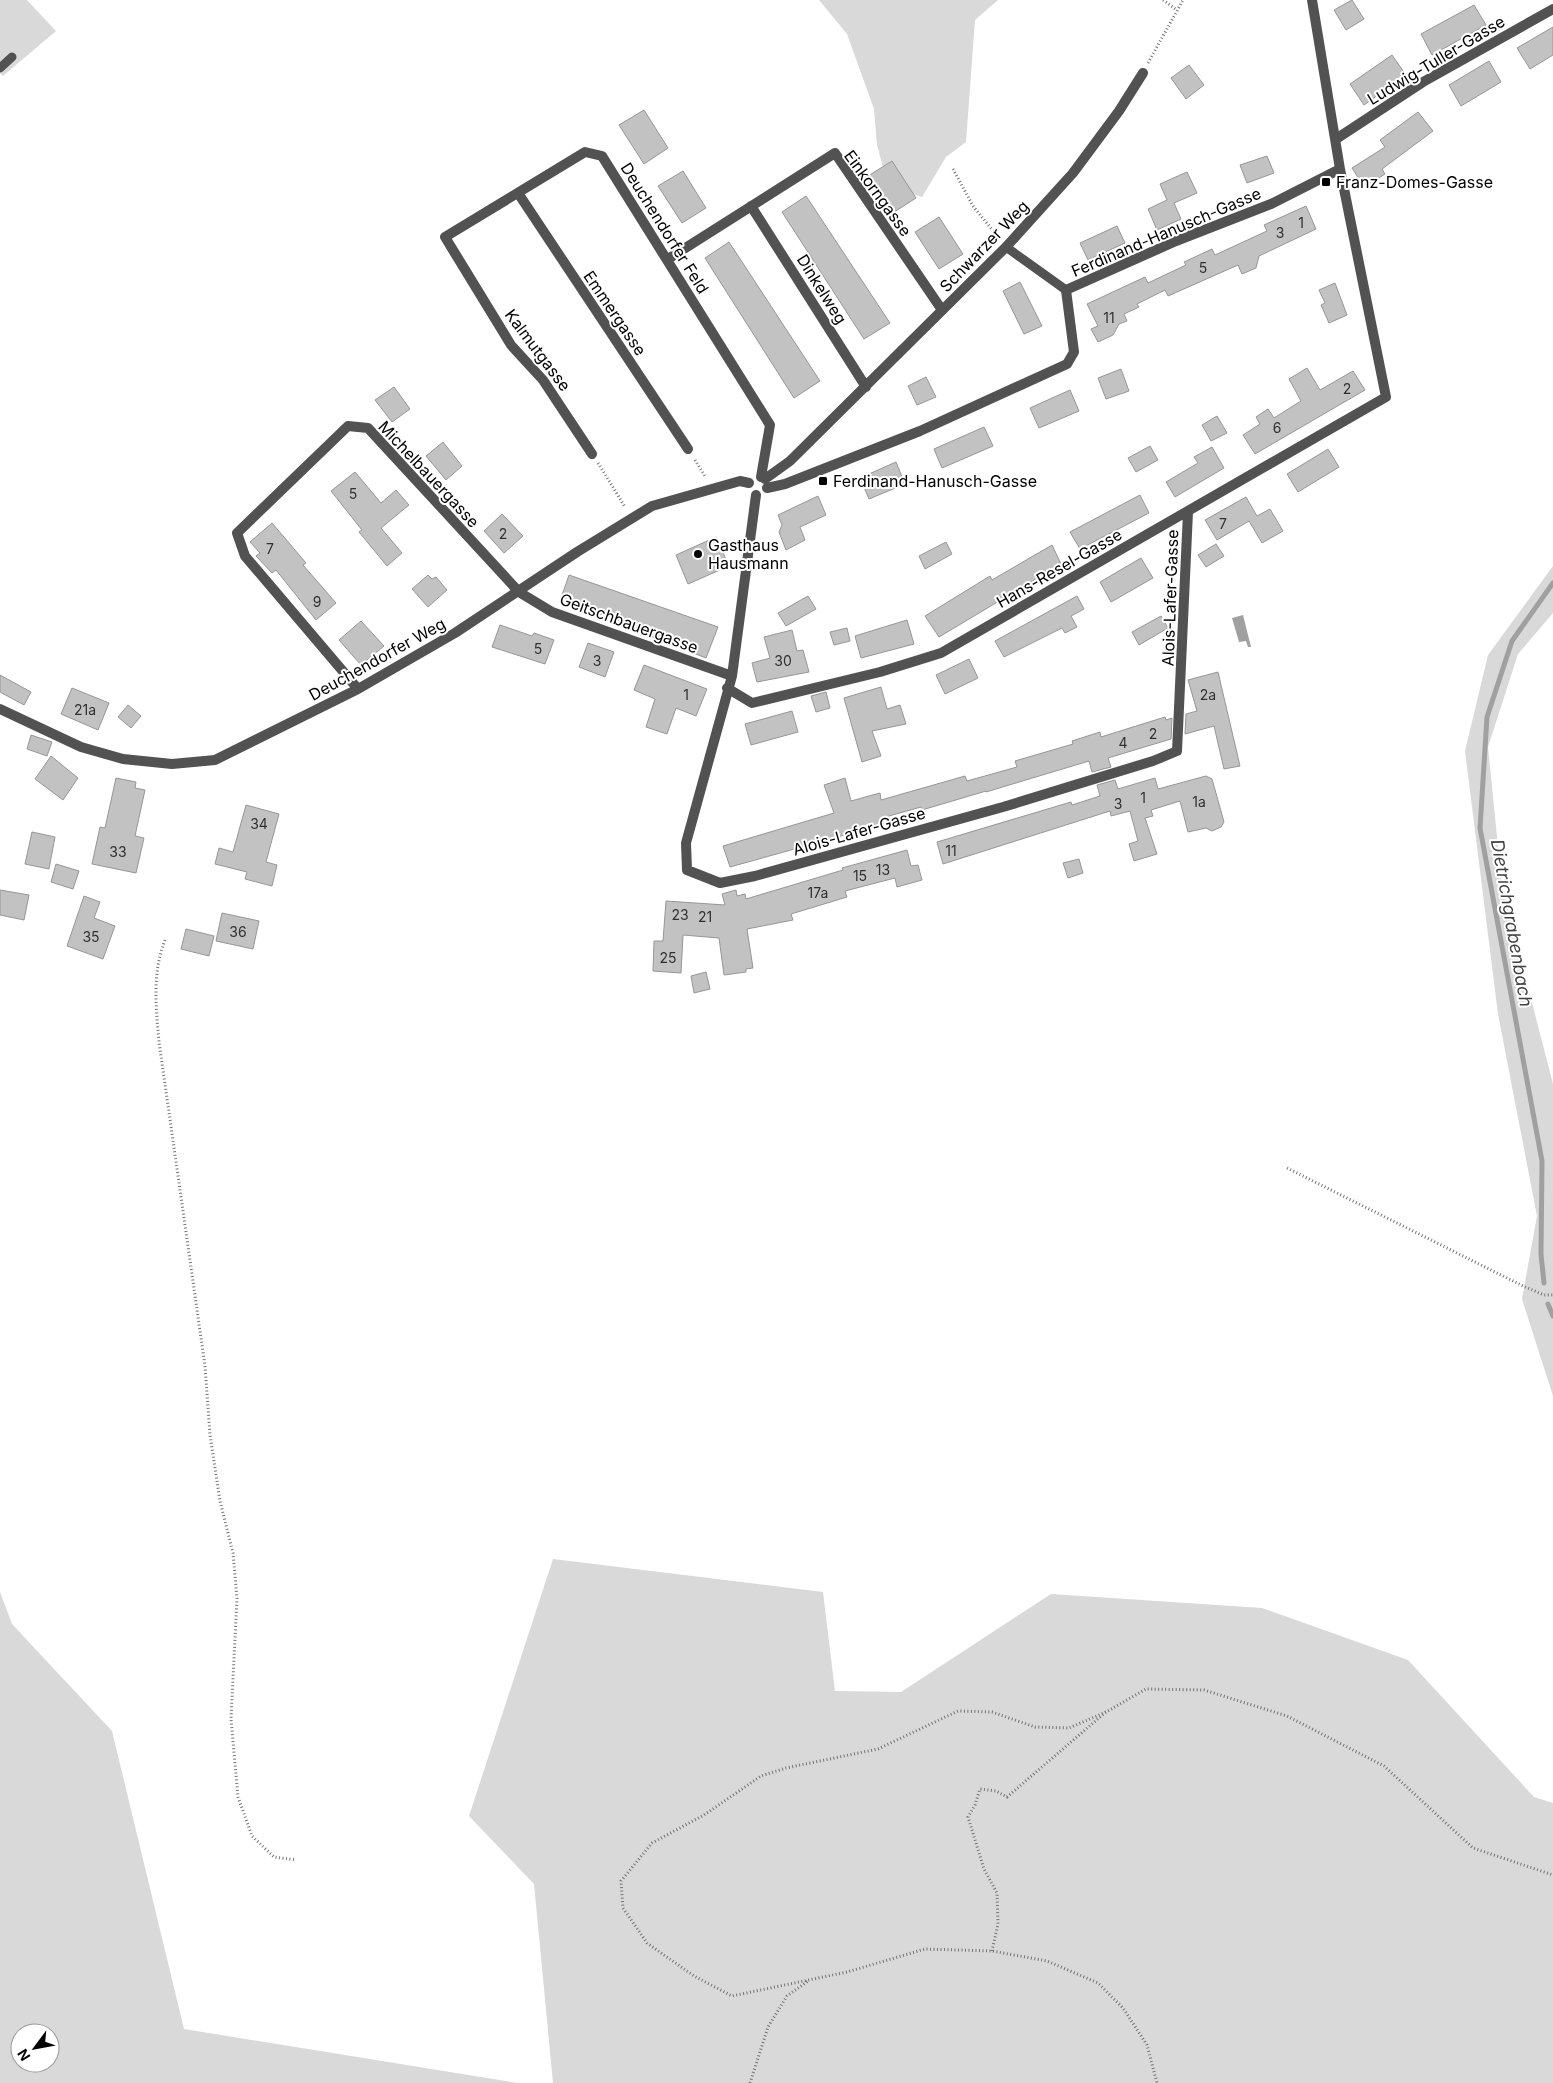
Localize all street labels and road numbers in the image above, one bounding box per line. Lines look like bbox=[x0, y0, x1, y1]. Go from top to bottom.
street label: Ludwig-Tuller-Gasse bbox=[1364, 11, 1508, 109]
street label: Einkorngasse bbox=[840, 146, 916, 240]
street label: Deuchendorfer Feld bbox=[617, 159, 713, 297]
street label: Ferdinand-Hanusch-Gasse bbox=[1068, 183, 1264, 281]
street label: Schwarzer Weg bbox=[935, 196, 1033, 296]
street label: Dinkelweg bbox=[793, 250, 851, 328]
street label: Emmergasse bbox=[579, 267, 651, 359]
street label: Kalmutgasse bbox=[501, 305, 575, 395]
street label: Michelbauergasse bbox=[374, 416, 484, 532]
street label: Hans-Resel-Gasse bbox=[993, 524, 1125, 612]
street label: Alois-Lafer-Gasse bbox=[1158, 529, 1182, 667]
street label: Geitschbauergasse bbox=[557, 589, 701, 657]
street label: Deuchendorfer Weg bbox=[305, 613, 449, 705]
street label: Alois-Lafer-Gasse bbox=[790, 803, 928, 859]

